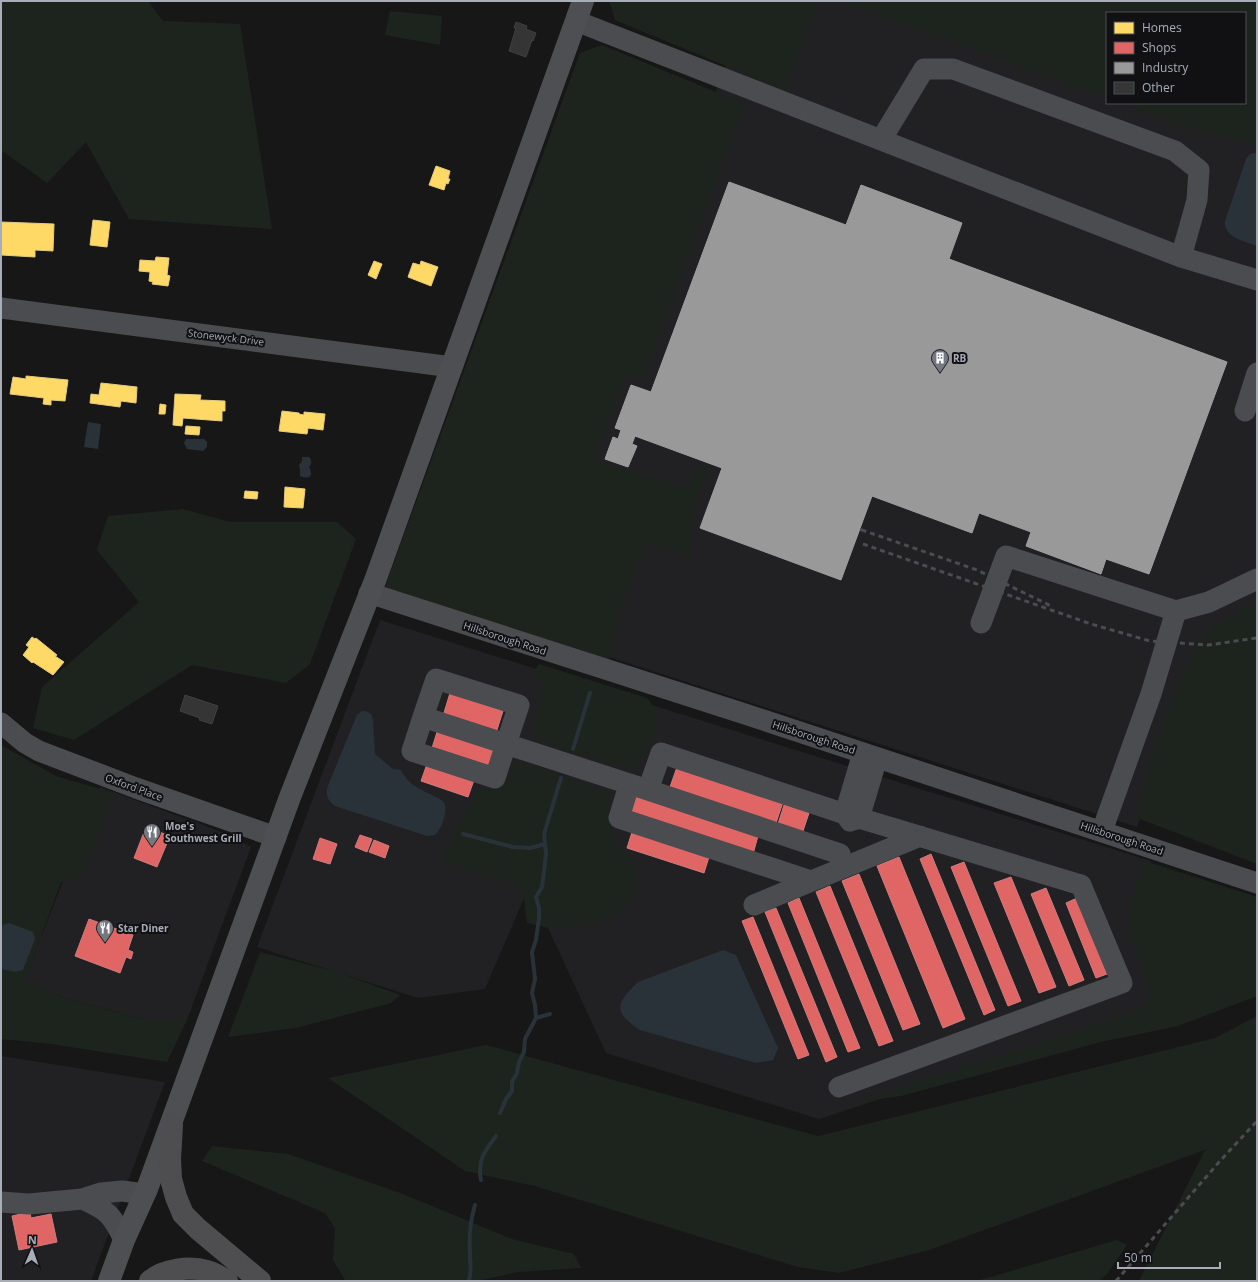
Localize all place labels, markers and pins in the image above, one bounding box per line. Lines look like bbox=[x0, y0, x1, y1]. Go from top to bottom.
building icon: RB bbox=[930, 348, 950, 373]
place label: RB bbox=[953, 351, 967, 365]
place label: Moe's Southwest Grill bbox=[165, 819, 242, 845]
restaurant icon: Moe's Southwest Grill bbox=[142, 822, 162, 847]
restaurant icon: Star Diner bbox=[95, 918, 115, 943]
place label: Star Diner bbox=[118, 921, 169, 935]

